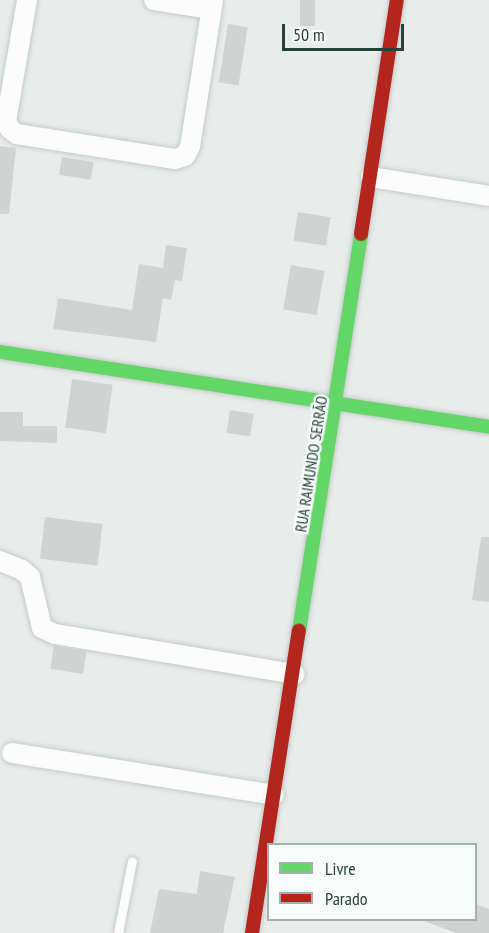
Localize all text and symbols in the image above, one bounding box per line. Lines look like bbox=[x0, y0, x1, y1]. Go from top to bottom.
scale bar bbox=[285, 12, 406, 50]
text: 50 m bbox=[293, 23, 325, 46]
street label: RUA RAIMUNDO SERRÃO bbox=[291, 394, 331, 534]
legend bbox=[267, 843, 477, 921]
text: Livre bbox=[325, 857, 356, 880]
text: Parado bbox=[325, 887, 368, 910]

